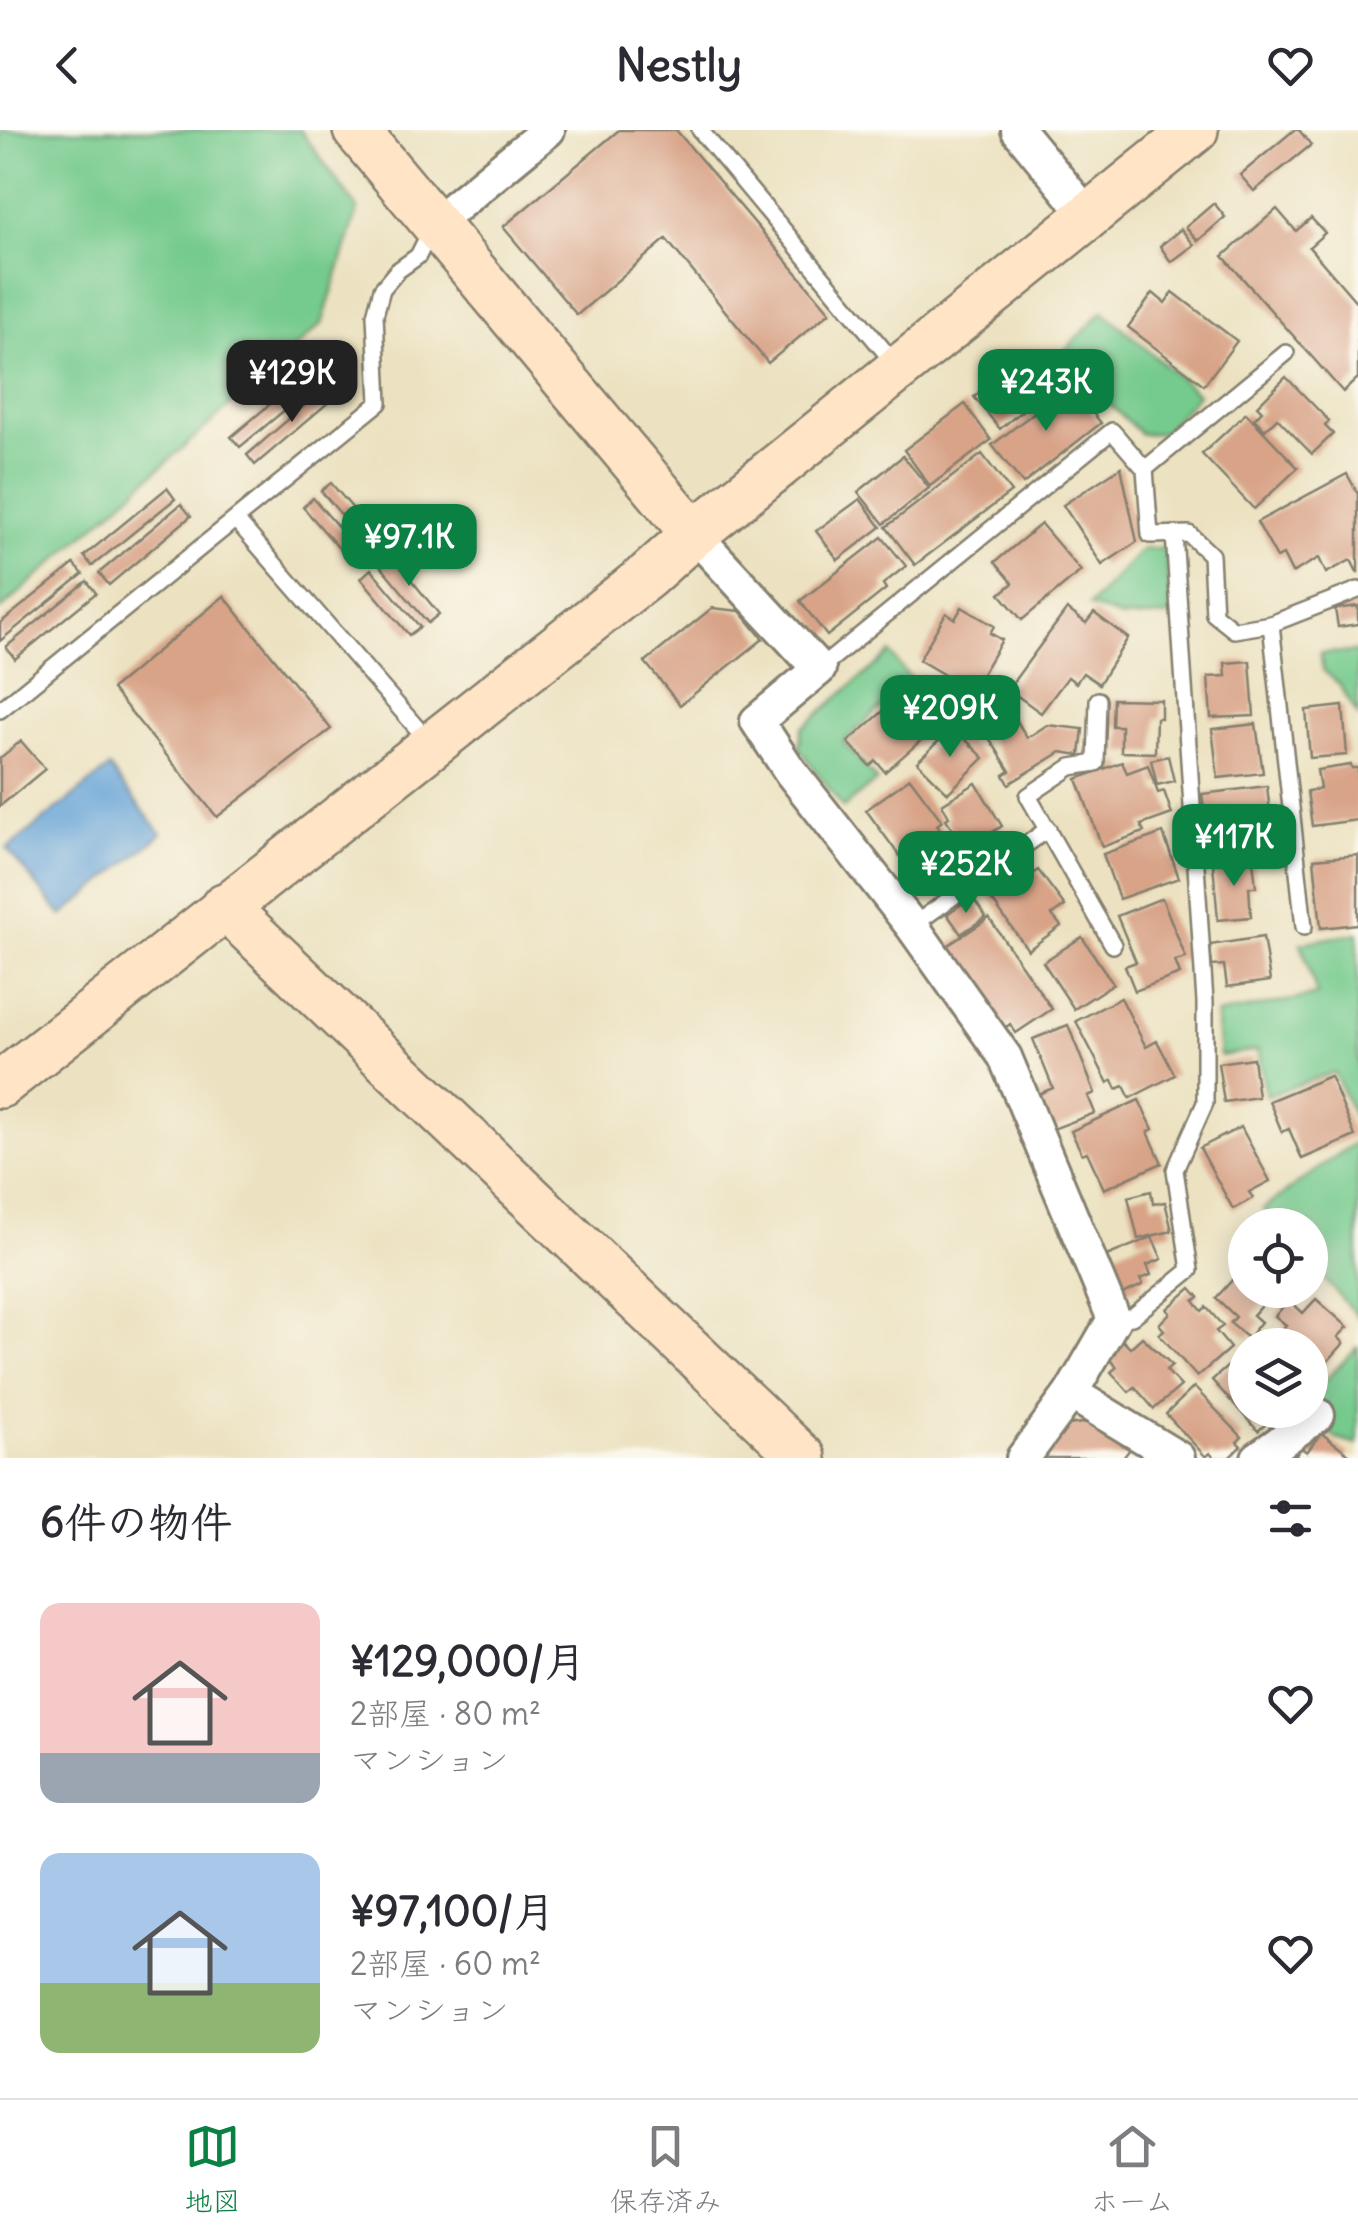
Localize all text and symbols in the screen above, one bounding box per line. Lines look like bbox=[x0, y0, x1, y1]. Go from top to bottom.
text: Nestly bbox=[616, 37, 742, 93]
icon: back bbox=[40, 38, 95, 93]
icon: heart bbox=[1263, 38, 1318, 93]
pin: ¥129K bbox=[222, 340, 362, 425]
pin: ¥243K bbox=[976, 349, 1116, 434]
text: ¥129K bbox=[248, 352, 336, 393]
text: ¥243K bbox=[1000, 361, 1092, 402]
pin: ¥97.1K bbox=[328, 504, 490, 589]
text: ¥97.1K bbox=[364, 516, 454, 557]
pin: ¥209K bbox=[880, 675, 1020, 760]
text: ¥209K bbox=[902, 687, 998, 728]
pin: ¥117K bbox=[1164, 804, 1304, 889]
text: ¥117K bbox=[1194, 816, 1274, 857]
pin: ¥252K bbox=[896, 831, 1036, 916]
text: ¥252K bbox=[920, 843, 1012, 884]
map controls bbox=[1228, 1208, 1328, 1428]
button: locate bbox=[1228, 1208, 1328, 1308]
button: layers bbox=[1228, 1328, 1328, 1428]
icon: filters bbox=[1263, 1491, 1318, 1546]
text: 6件の物件 bbox=[40, 1496, 232, 1548]
text: ¥129,000/月 bbox=[350, 1635, 586, 1687]
icon: home bbox=[120, 1643, 240, 1763]
icon: heart bbox=[1263, 1676, 1318, 1731]
text: 2部屋 · 80 m² bbox=[350, 1693, 541, 1734]
text: マンション bbox=[350, 1739, 509, 1780]
text: ¥97,100/月 bbox=[350, 1885, 555, 1937]
icon: home bbox=[120, 1893, 240, 2013]
icon: heart bbox=[1263, 1926, 1318, 1981]
text: 2部屋 · 60 m² bbox=[350, 1943, 541, 1984]
text: マンション bbox=[350, 1989, 509, 2030]
tab: 地図 bbox=[185, 2119, 241, 2219]
tab: 保存済み bbox=[610, 2119, 722, 2219]
tab: ホーム bbox=[1091, 2119, 1173, 2219]

